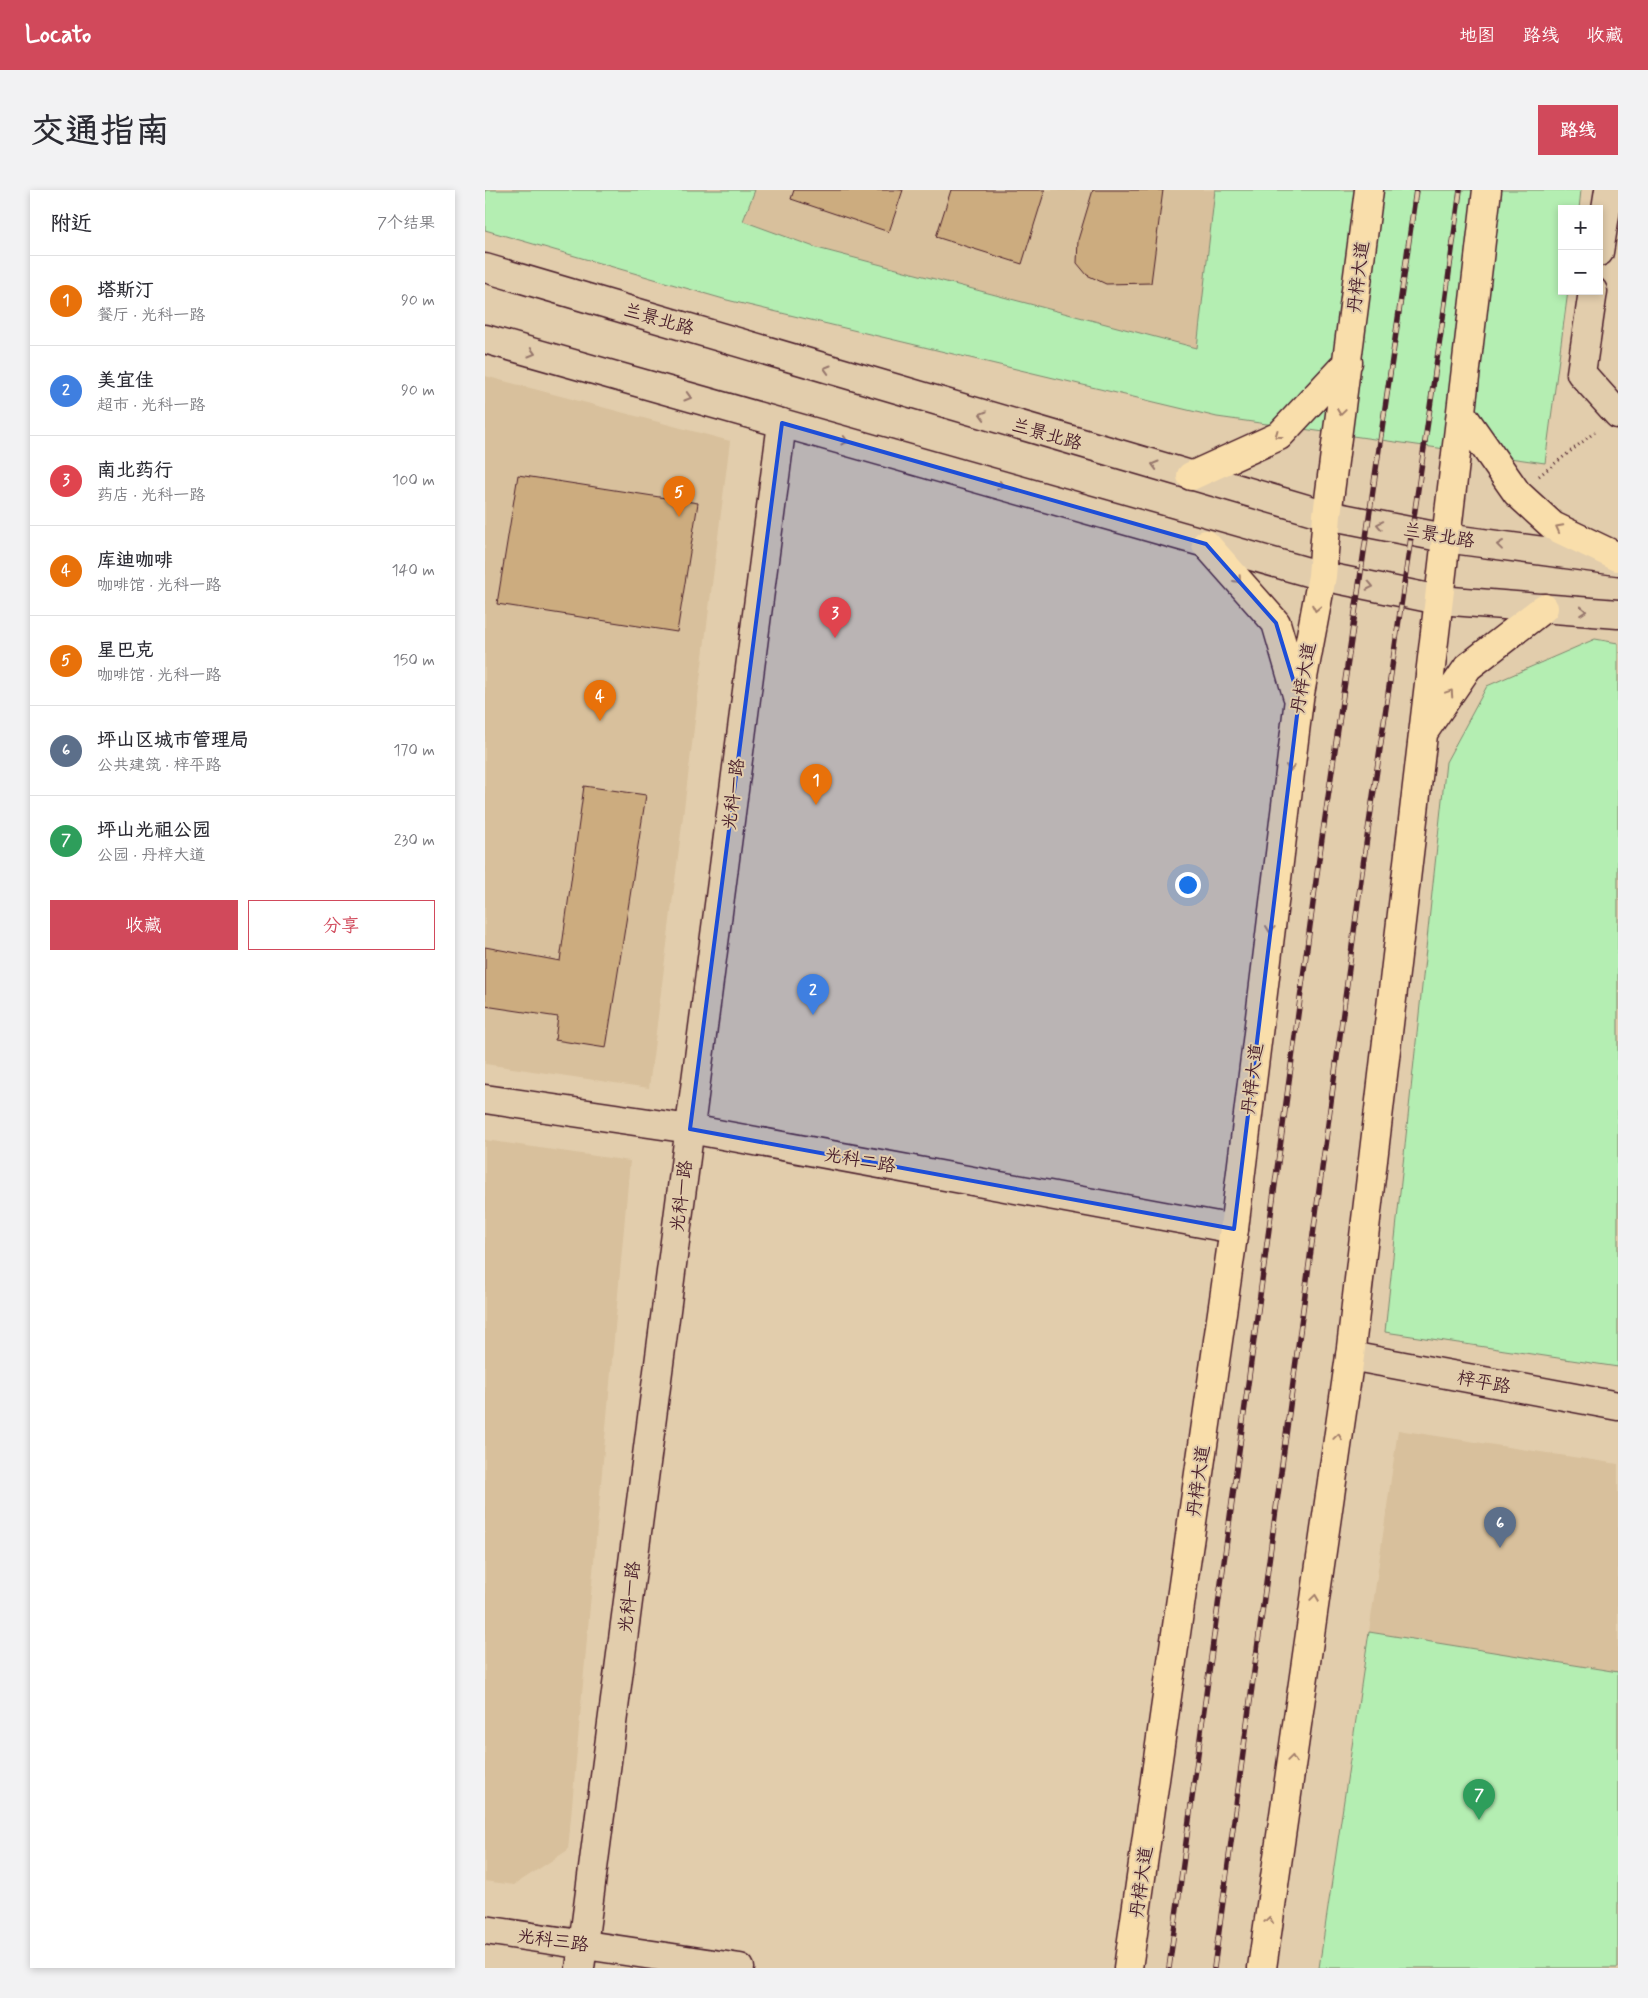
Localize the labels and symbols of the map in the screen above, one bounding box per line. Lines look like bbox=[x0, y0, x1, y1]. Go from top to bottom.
street label: 丹梓大道 bbox=[1343, 240, 1375, 314]
street label: 兰景北路 bbox=[621, 299, 697, 341]
one-way arrow bbox=[527, 347, 535, 357]
one-way arrow bbox=[823, 364, 831, 374]
one-way arrow bbox=[684, 391, 693, 402]
one-way arrow bbox=[1336, 408, 1346, 416]
one-way arrow bbox=[979, 410, 987, 420]
street label: 兰景北路 bbox=[1009, 414, 1085, 456]
one-way arrow bbox=[1274, 429, 1284, 438]
one-way arrow bbox=[840, 436, 848, 446]
one-way arrow bbox=[1152, 461, 1160, 471]
pin: 5 bbox=[663, 476, 695, 517]
one-way arrow bbox=[996, 480, 1005, 490]
street label: 兰景北路 bbox=[1401, 518, 1476, 554]
one-way arrow bbox=[1375, 520, 1384, 531]
one-way arrow bbox=[1555, 524, 1564, 534]
one-way arrow bbox=[1496, 540, 1504, 551]
one-way arrow bbox=[1232, 575, 1241, 584]
one-way arrow bbox=[1366, 580, 1375, 591]
pin: 3 bbox=[819, 597, 851, 638]
one-way arrow bbox=[1312, 603, 1322, 612]
one-way arrow bbox=[1579, 606, 1587, 617]
street label: 丹梓大道 bbox=[1286, 641, 1322, 716]
pin: 4 bbox=[584, 680, 616, 721]
one-way arrow bbox=[1444, 689, 1453, 699]
street label: 光科一路 bbox=[718, 757, 750, 831]
pin: 1 bbox=[800, 764, 832, 805]
one-way arrow bbox=[1285, 764, 1296, 772]
your location bbox=[1175, 872, 1201, 898]
one-way arrow bbox=[1265, 926, 1276, 934]
pin: 2 bbox=[797, 974, 829, 1015]
street label: 丹梓大道 bbox=[1237, 1042, 1269, 1116]
street label: 光科二路 bbox=[822, 1143, 897, 1179]
street label: 光科一路 bbox=[666, 1159, 698, 1233]
street label: 梓平路 bbox=[1455, 1366, 1513, 1400]
one-way arrow bbox=[1332, 1433, 1343, 1441]
street label: 丹梓大道 bbox=[1182, 1444, 1216, 1518]
pin: 6 bbox=[1484, 1507, 1516, 1548]
street label: 光科一路 bbox=[614, 1560, 646, 1634]
one-way arrow bbox=[1309, 1594, 1320, 1602]
one-way arrow bbox=[1286, 1755, 1297, 1763]
pin: 7 bbox=[1463, 1779, 1495, 1820]
street label: 丹梓大道 bbox=[1125, 1845, 1159, 1919]
one-way arrow bbox=[1263, 1915, 1273, 1924]
street label: 光科三路 bbox=[516, 1924, 590, 1958]

